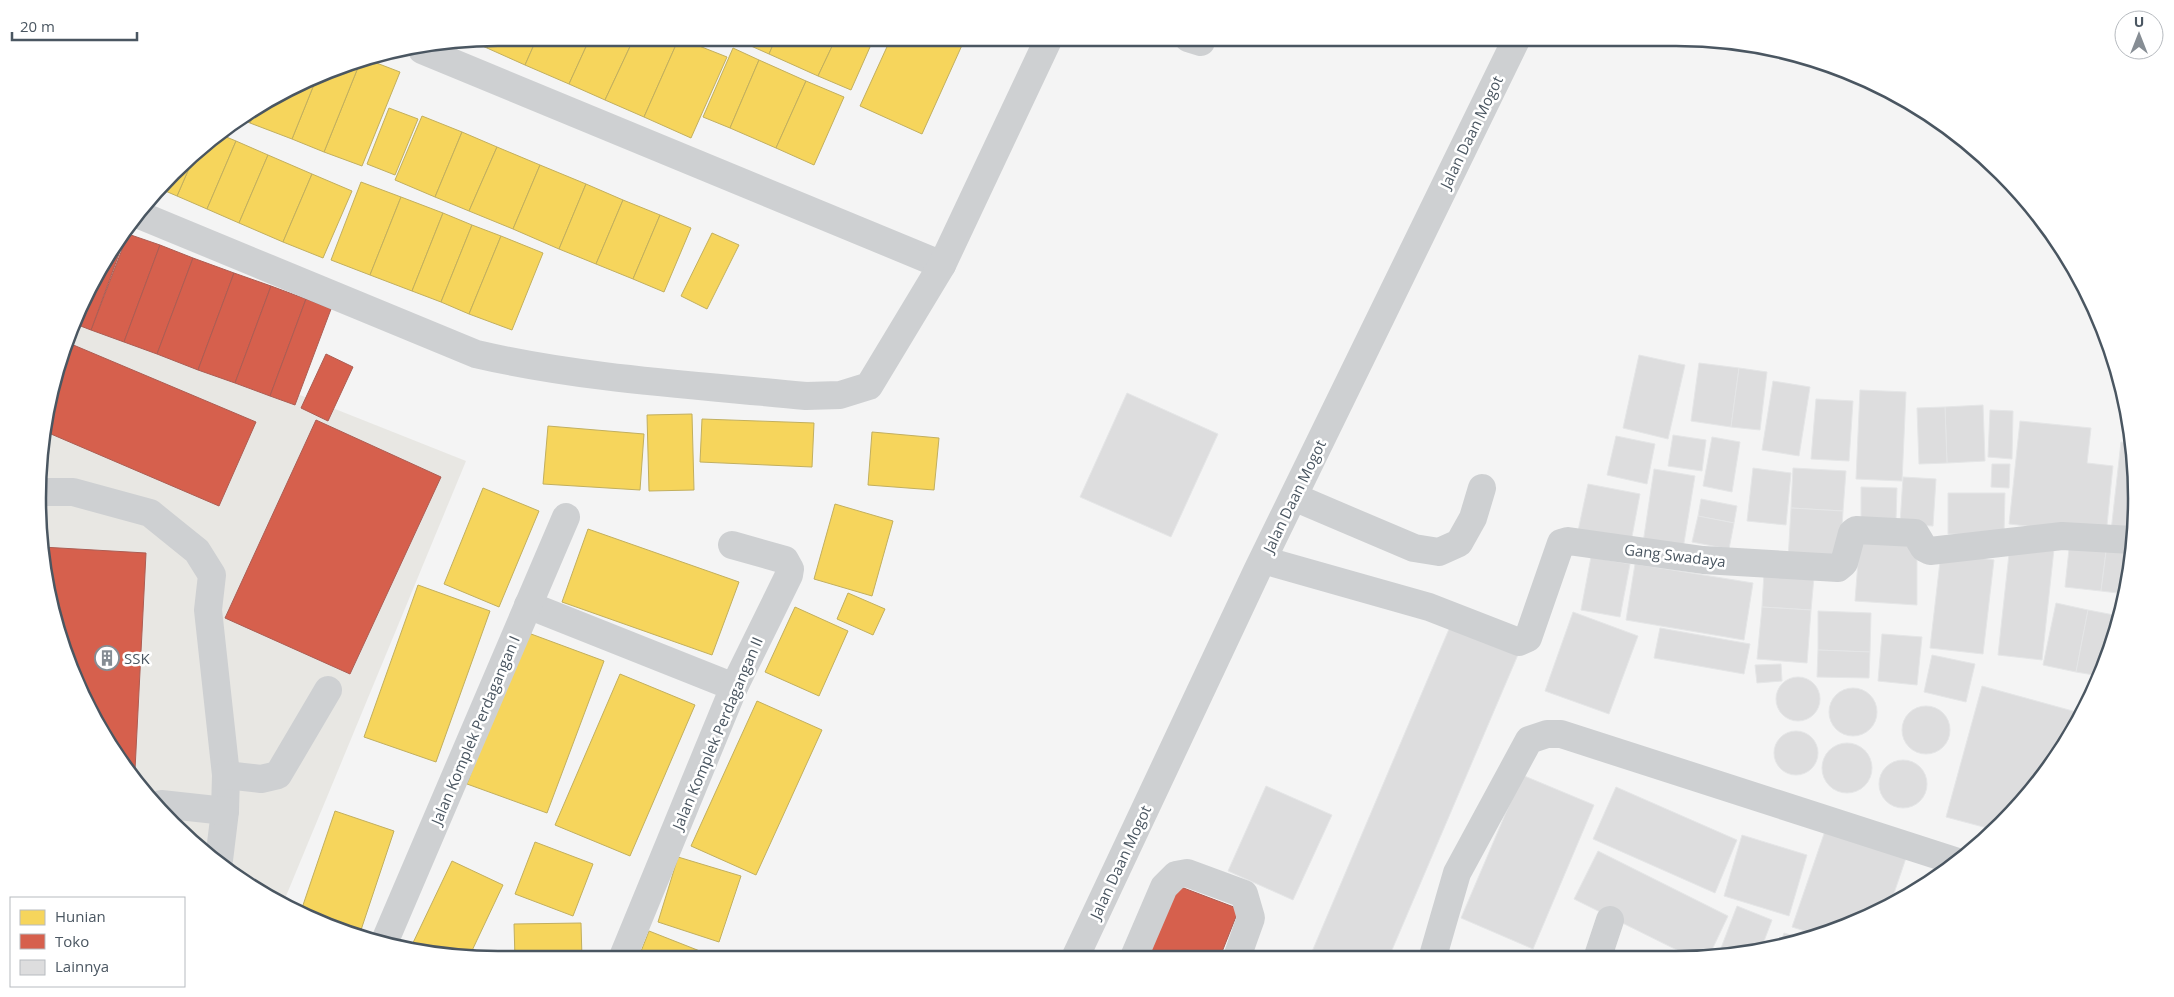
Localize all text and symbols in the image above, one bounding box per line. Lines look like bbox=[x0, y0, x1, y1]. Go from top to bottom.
scale bar bbox=[12, 10, 138, 42]
north arrow bbox=[2114, 10, 2164, 60]
text: U bbox=[2134, 12, 2144, 31]
text: 20 m bbox=[20, 16, 55, 36]
street label: Jalan Daan Mogot bbox=[1434, 72, 1507, 194]
street label: Jalan Daan Mogot bbox=[1257, 436, 1330, 558]
street label: Gang Swadaya bbox=[1623, 539, 1727, 571]
street label: Jalan Komplek Perdagangan I bbox=[425, 632, 524, 829]
street label: Jalan Komplek Perdagangan II bbox=[666, 634, 767, 834]
building icon: SSK bbox=[94, 645, 120, 671]
place label: SSK bbox=[124, 648, 150, 668]
street label: Jalan Daan Mogot bbox=[1084, 802, 1155, 924]
legend bbox=[10, 897, 185, 987]
text: Hunian bbox=[55, 906, 106, 926]
text: Toko bbox=[55, 931, 89, 951]
text: Lainnya bbox=[55, 956, 109, 976]

